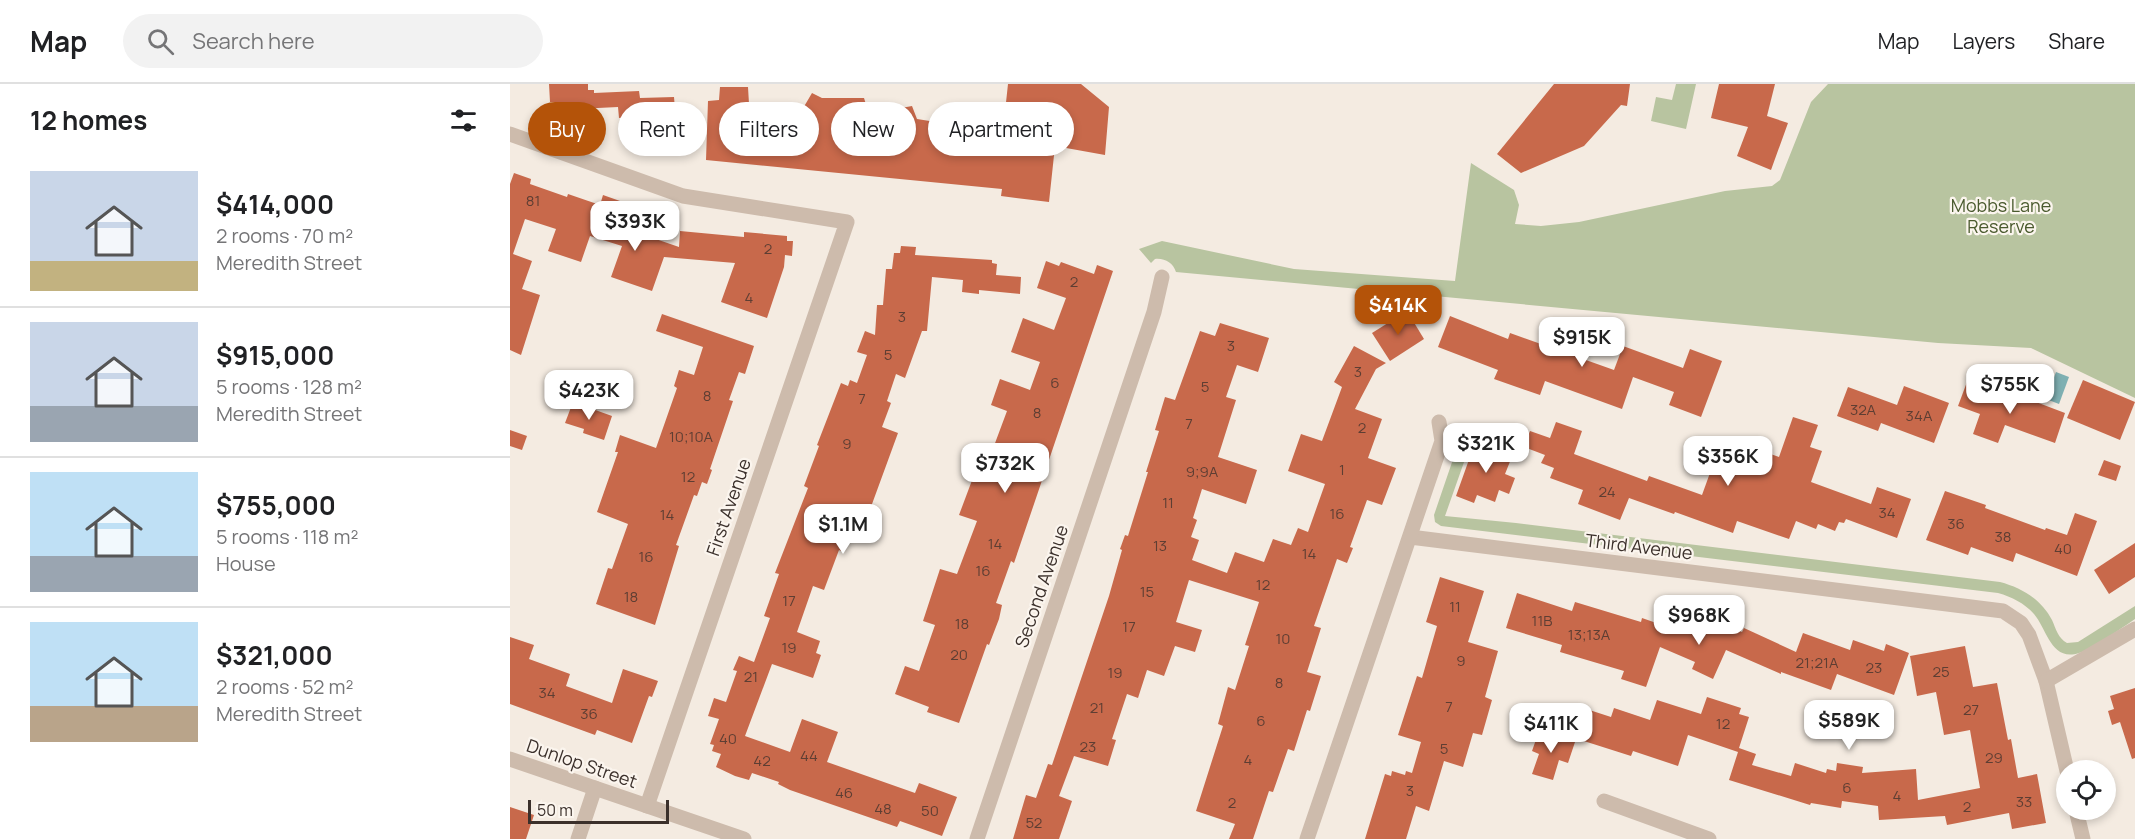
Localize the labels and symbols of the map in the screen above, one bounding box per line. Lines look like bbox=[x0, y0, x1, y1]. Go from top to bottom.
house number: 81 bbox=[526, 190, 540, 211]
park label: Mobbs Lane Reserve bbox=[1951, 193, 2051, 238]
pin: $393K bbox=[593, 201, 677, 252]
house number: 2 bbox=[764, 238, 772, 259]
house number: 2 bbox=[1070, 271, 1078, 292]
pin: $414K bbox=[1356, 285, 1440, 336]
house number: 4 bbox=[745, 287, 754, 308]
house number: 3 bbox=[898, 306, 906, 327]
pin: $915K bbox=[1540, 317, 1624, 368]
house number: 3 bbox=[1227, 335, 1235, 356]
house number: 5 bbox=[884, 344, 892, 365]
house number: 3 bbox=[1354, 361, 1362, 382]
pin: $755K bbox=[1968, 364, 2052, 415]
pin: $423K bbox=[547, 370, 631, 421]
house number: 6 bbox=[1050, 372, 1060, 393]
house number: 5 bbox=[1201, 376, 1209, 397]
house number: 8 bbox=[703, 385, 711, 406]
house number: 7 bbox=[858, 388, 866, 409]
house number: 32A bbox=[1850, 399, 1877, 420]
house number: 8 bbox=[1033, 402, 1041, 423]
house number: 34A bbox=[1906, 405, 1933, 426]
house number: 7 bbox=[1185, 413, 1193, 434]
house number: 2 bbox=[1358, 417, 1366, 438]
pin: $321K bbox=[1444, 423, 1528, 474]
house number: 10;10A bbox=[669, 426, 714, 447]
house number: 9 bbox=[842, 433, 852, 454]
pin: $356K bbox=[1686, 436, 1770, 487]
pin: $732K bbox=[963, 443, 1047, 494]
street label: First Avenue bbox=[700, 455, 756, 559]
house number: 1 bbox=[1339, 459, 1345, 480]
house number: 9;9A bbox=[1186, 461, 1219, 482]
house number: 12 bbox=[681, 466, 695, 487]
house number: 24 bbox=[1598, 481, 1616, 502]
house number: 11 bbox=[1162, 492, 1174, 513]
house number: 34 bbox=[1878, 502, 1896, 523]
house number: 16 bbox=[1329, 503, 1345, 524]
house number: 14 bbox=[660, 504, 674, 525]
pin: $1.1M bbox=[801, 504, 885, 555]
house number: 36 bbox=[1947, 513, 1965, 534]
street label: Second Avenue bbox=[1009, 521, 1073, 651]
house number: 38 bbox=[1994, 526, 2012, 547]
street label: Third Avenue bbox=[1584, 528, 1694, 564]
house number: 14 bbox=[988, 533, 1002, 554]
house number: 13 bbox=[1153, 535, 1167, 556]
house number: 40 bbox=[2054, 538, 2072, 559]
house number: 14 bbox=[1302, 543, 1316, 564]
house number: 16 bbox=[638, 546, 654, 567]
house number: 16 bbox=[975, 560, 991, 581]
house number: 12 bbox=[1256, 574, 1270, 595]
house number: 15 bbox=[1140, 581, 1154, 602]
house number: 18 bbox=[624, 586, 638, 607]
house number: 17 bbox=[782, 590, 796, 611]
pin: $968K bbox=[1657, 595, 1741, 646]
house number: 11 bbox=[1449, 596, 1461, 617]
house number: 11B bbox=[1532, 610, 1552, 631]
house number: 18 bbox=[955, 613, 969, 634]
house number: 17 bbox=[1122, 616, 1136, 637]
house number: 13;13A bbox=[1568, 624, 1611, 645]
house number: 10 bbox=[1276, 628, 1291, 649]
house number: 19 bbox=[781, 637, 797, 658]
house number: 20 bbox=[950, 644, 968, 665]
house number: 9 bbox=[1456, 650, 1466, 671]
house number: 21;21A bbox=[1796, 652, 1839, 673]
house number: 23 bbox=[1866, 657, 1882, 678]
house number: 25 bbox=[1932, 661, 1950, 682]
house number: 19 bbox=[1107, 662, 1123, 683]
house number: 21 bbox=[744, 666, 758, 687]
house number: 8 bbox=[1275, 672, 1283, 693]
house number: 34 bbox=[538, 682, 556, 703]
house number: 7 bbox=[1445, 696, 1453, 717]
house number: 21 bbox=[1090, 697, 1104, 718]
house number: 27 bbox=[1963, 699, 1979, 720]
pin: $589K bbox=[1807, 700, 1891, 751]
house number: 36 bbox=[580, 703, 598, 724]
pin: $411K bbox=[1509, 703, 1593, 754]
house number: 6 bbox=[1256, 710, 1266, 731]
house number: 12 bbox=[1716, 713, 1730, 734]
house number: 40 bbox=[719, 728, 737, 749]
street label: Dunlop Street bbox=[524, 733, 640, 793]
house number: 23 bbox=[1080, 736, 1096, 757]
house number: 5 bbox=[1440, 738, 1448, 759]
house number: 44 bbox=[800, 745, 818, 766]
house number: 29 bbox=[1985, 747, 2003, 768]
house number: 4 bbox=[1244, 749, 1253, 770]
house number: 42 bbox=[753, 750, 771, 771]
house number: 6 bbox=[1842, 777, 1852, 798]
house number: 3 bbox=[1406, 780, 1414, 801]
house number: 46 bbox=[835, 782, 853, 803]
house number: 4 bbox=[1893, 785, 1902, 806]
house number: 33 bbox=[2016, 791, 2032, 812]
house number: 2 bbox=[1228, 792, 1236, 813]
house number: 2 bbox=[1963, 796, 1971, 817]
scale bar bbox=[528, 797, 669, 824]
house number: 48 bbox=[874, 798, 892, 819]
house number: 50 bbox=[921, 800, 939, 821]
house number: 52 bbox=[1026, 812, 1042, 833]

